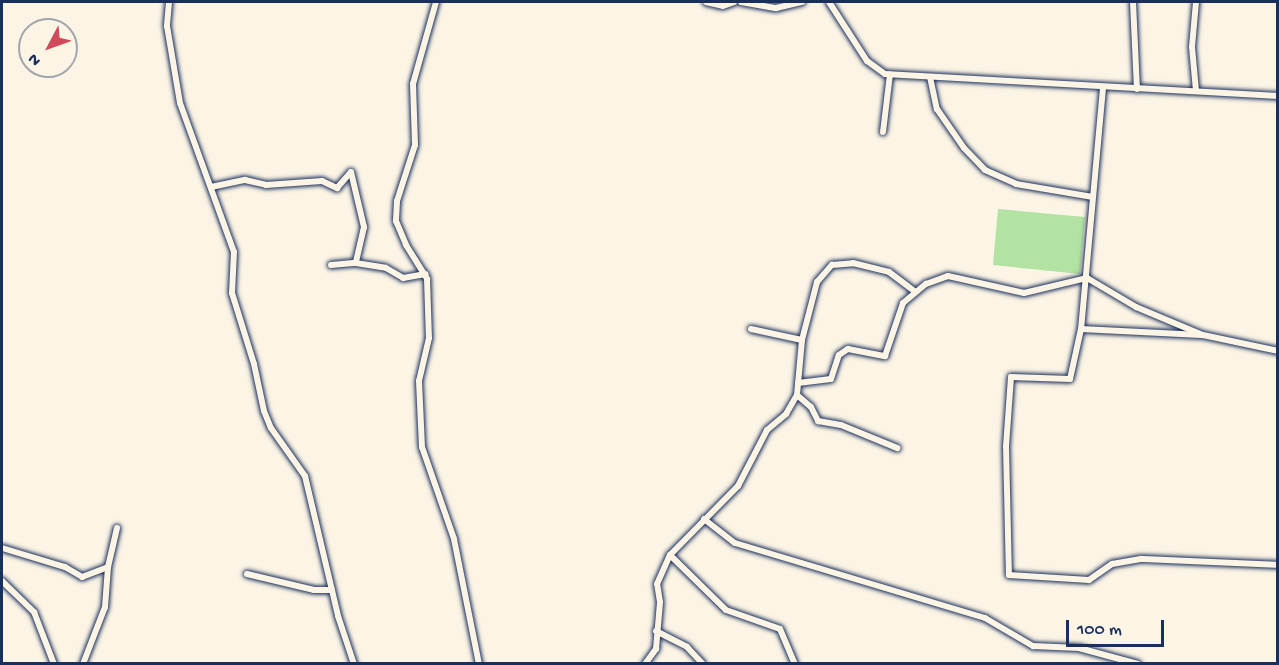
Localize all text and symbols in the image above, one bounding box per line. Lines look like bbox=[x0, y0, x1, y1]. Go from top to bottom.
north arrow bbox=[18, 18, 78, 78]
text: N bbox=[25, 49, 46, 69]
scale bar bbox=[1069, 608, 1166, 646]
text: 100 m bbox=[1077, 620, 1122, 641]

